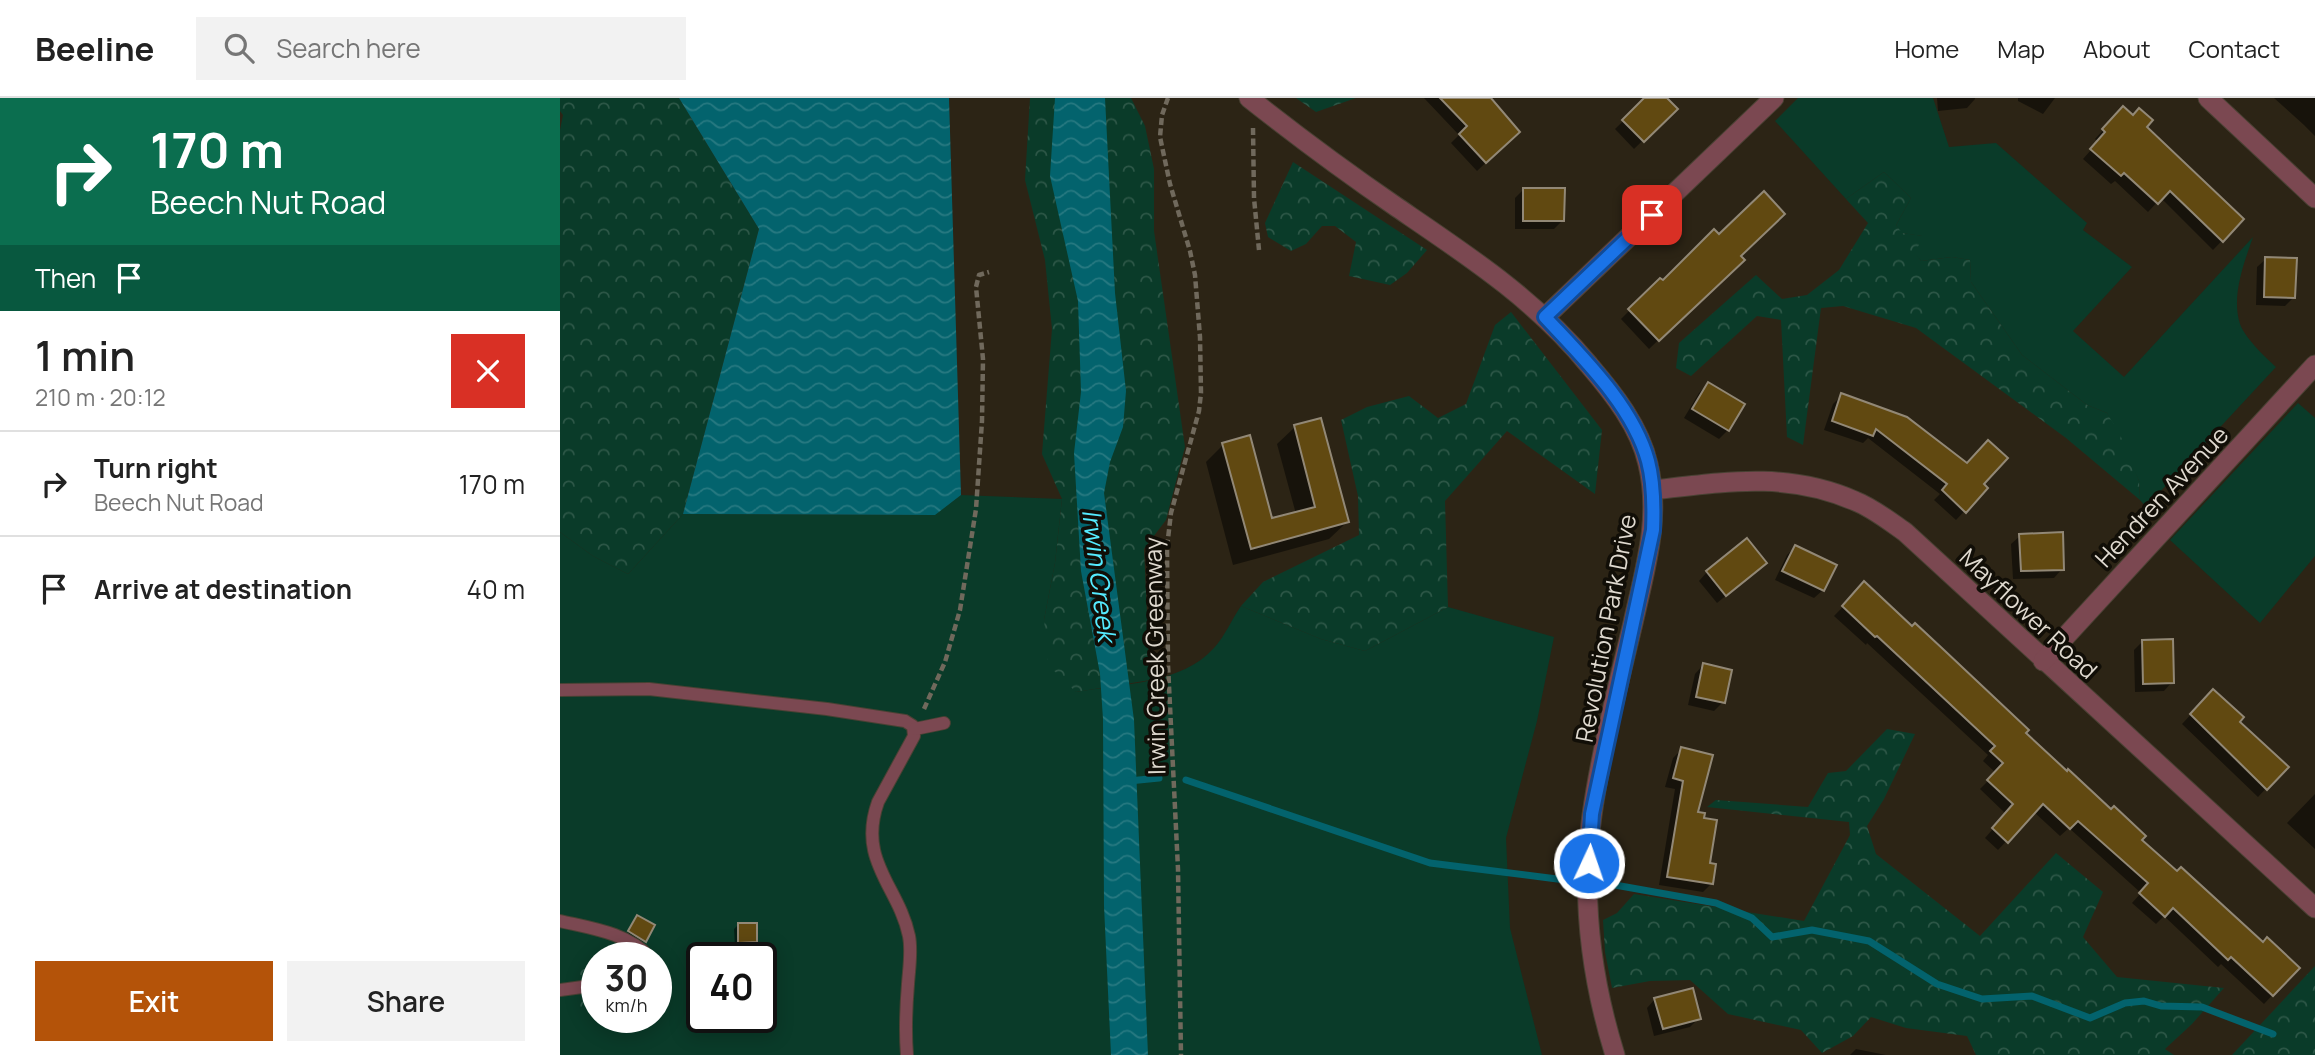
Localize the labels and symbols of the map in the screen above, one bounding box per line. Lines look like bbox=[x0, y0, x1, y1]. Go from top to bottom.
pin bbox=[1622, 185, 1682, 245]
street label: Hendren Avenue bbox=[2087, 418, 2235, 574]
water label: Irwin Creek bbox=[1074, 507, 1126, 647]
street label: Revolution Park Drive bbox=[1567, 511, 1643, 745]
street label: Irwin Creek Greenway bbox=[1135, 536, 1173, 775]
street label: Mayflower Road bbox=[1953, 540, 2105, 686]
position arrow bbox=[1552, 826, 1626, 900]
speed limit sign: 40 bbox=[686, 942, 777, 1033]

